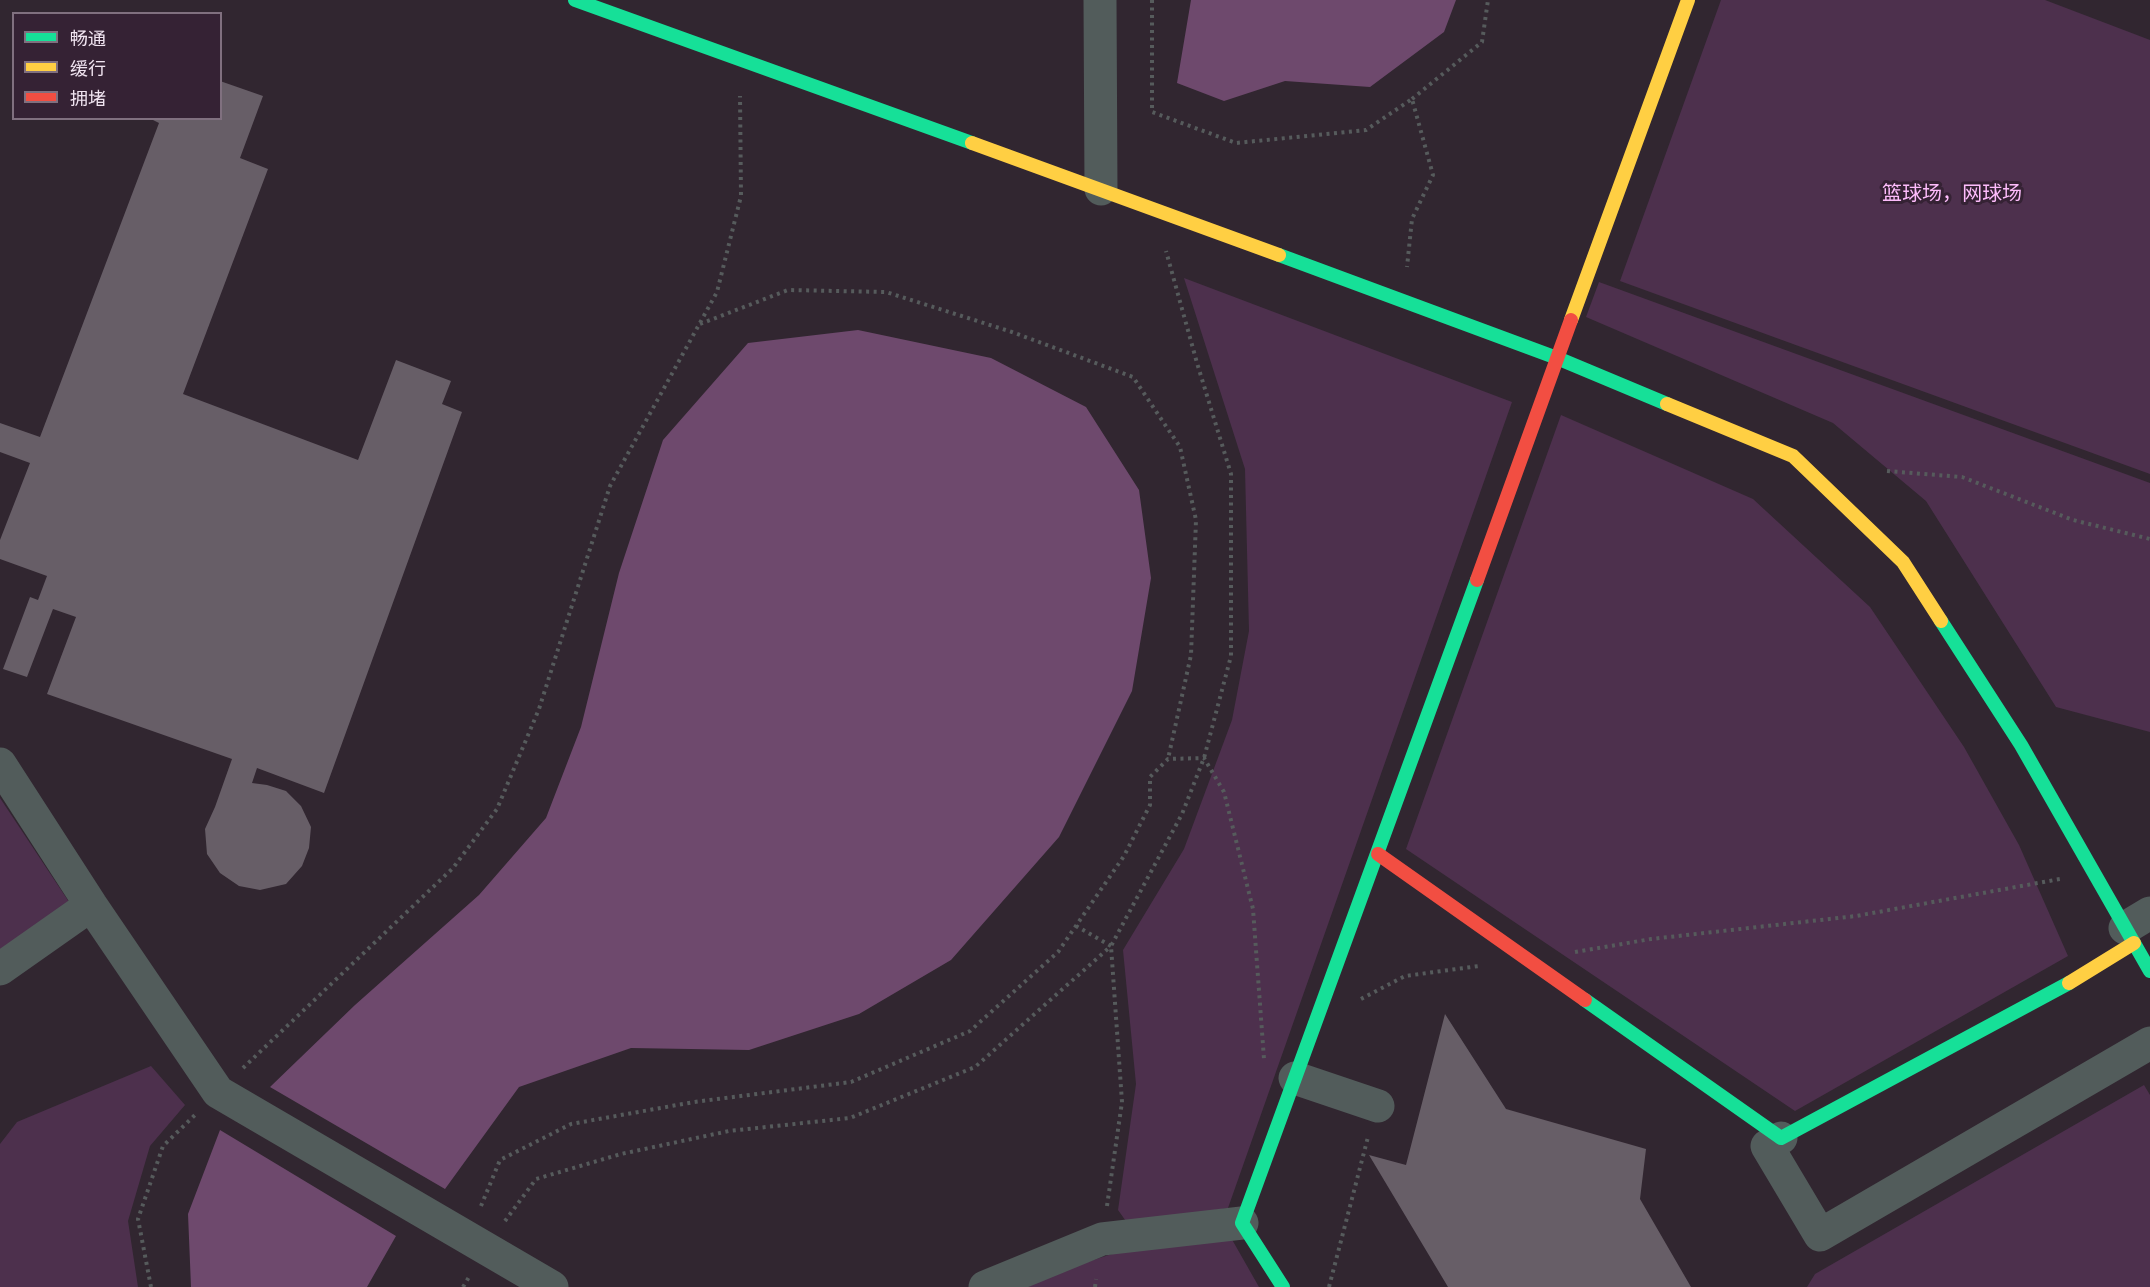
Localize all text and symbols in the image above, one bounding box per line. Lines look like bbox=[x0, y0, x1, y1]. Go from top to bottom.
legend bbox=[12, 12, 222, 120]
text: 畅通 bbox=[70, 28, 106, 50]
text: 缓行 bbox=[70, 58, 106, 80]
text: 拥堵 bbox=[70, 88, 106, 110]
park label: 篮球场，网球场 bbox=[1882, 182, 2022, 206]

